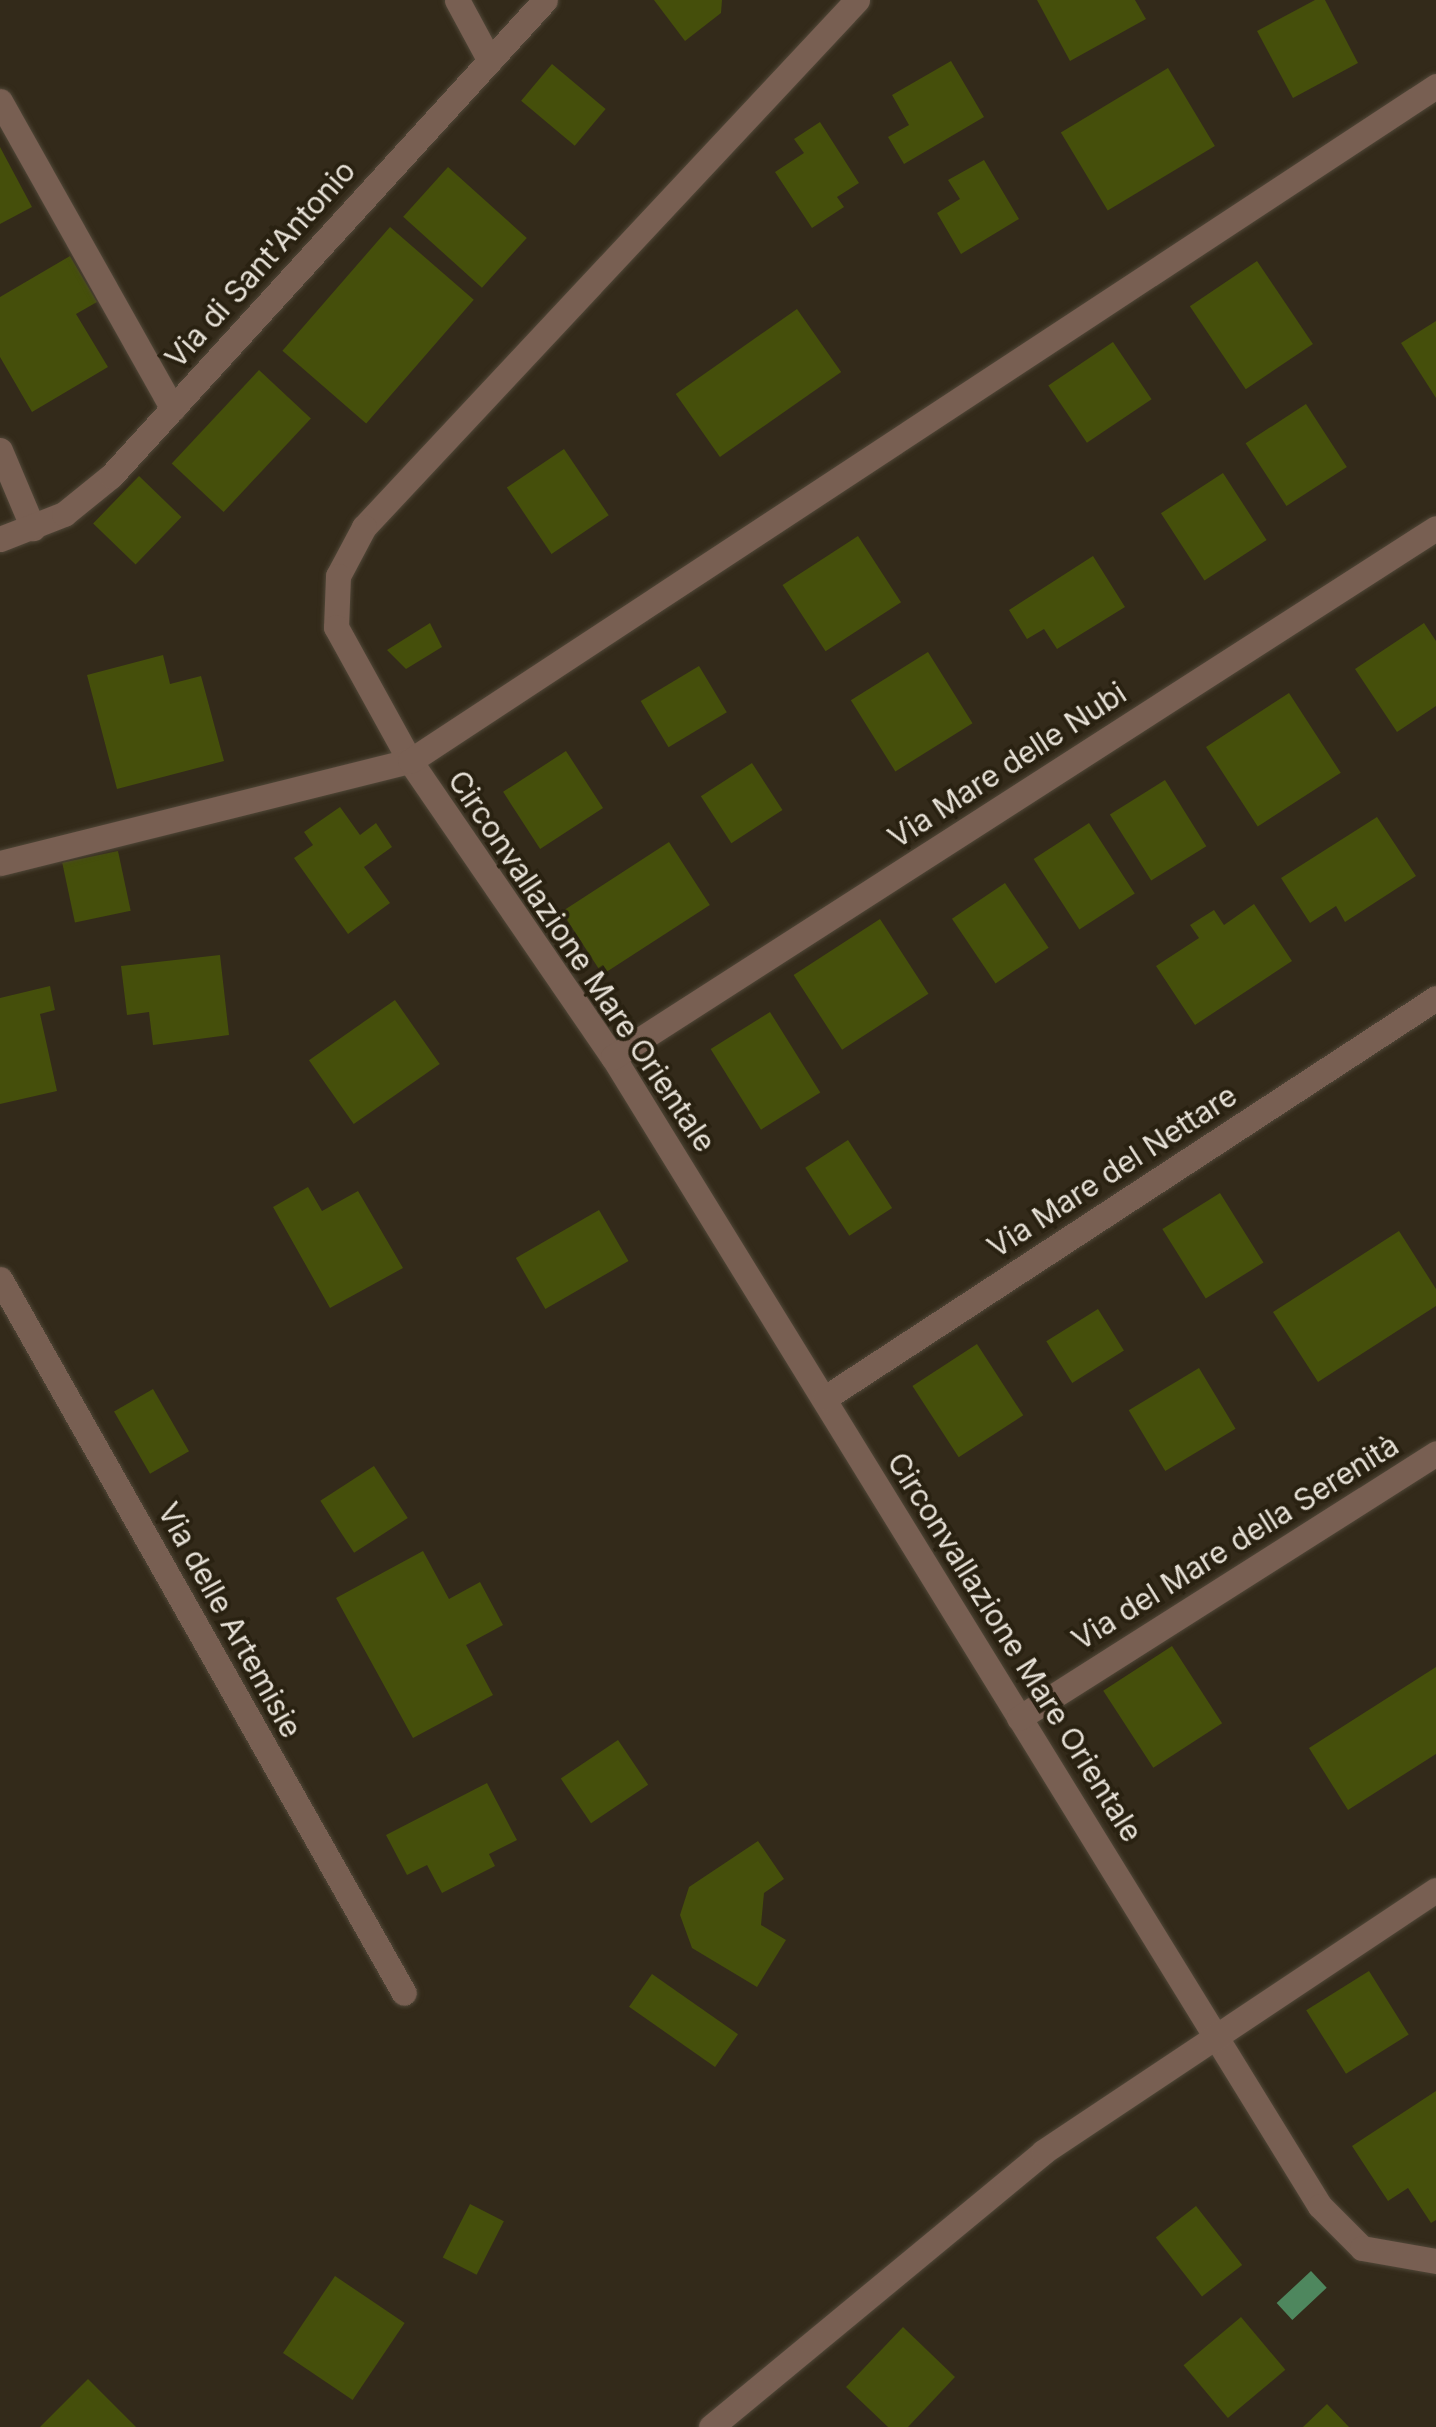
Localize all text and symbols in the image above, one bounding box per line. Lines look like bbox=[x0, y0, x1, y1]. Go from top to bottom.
street label: Via di Sant'Antonio bbox=[157, 153, 363, 375]
street label: Via Mare delle Nubi bbox=[881, 675, 1133, 855]
street label: Circonvallazione Mare Orientale bbox=[441, 763, 723, 1159]
street label: Via Mare del Nettare bbox=[981, 1077, 1243, 1265]
street label: Via del Mare della Serenità bbox=[1065, 1427, 1405, 1657]
street label: Circonvallazione Mare Orientale bbox=[880, 1446, 1150, 1848]
street label: Via delle Artemisie bbox=[150, 1496, 310, 1744]

